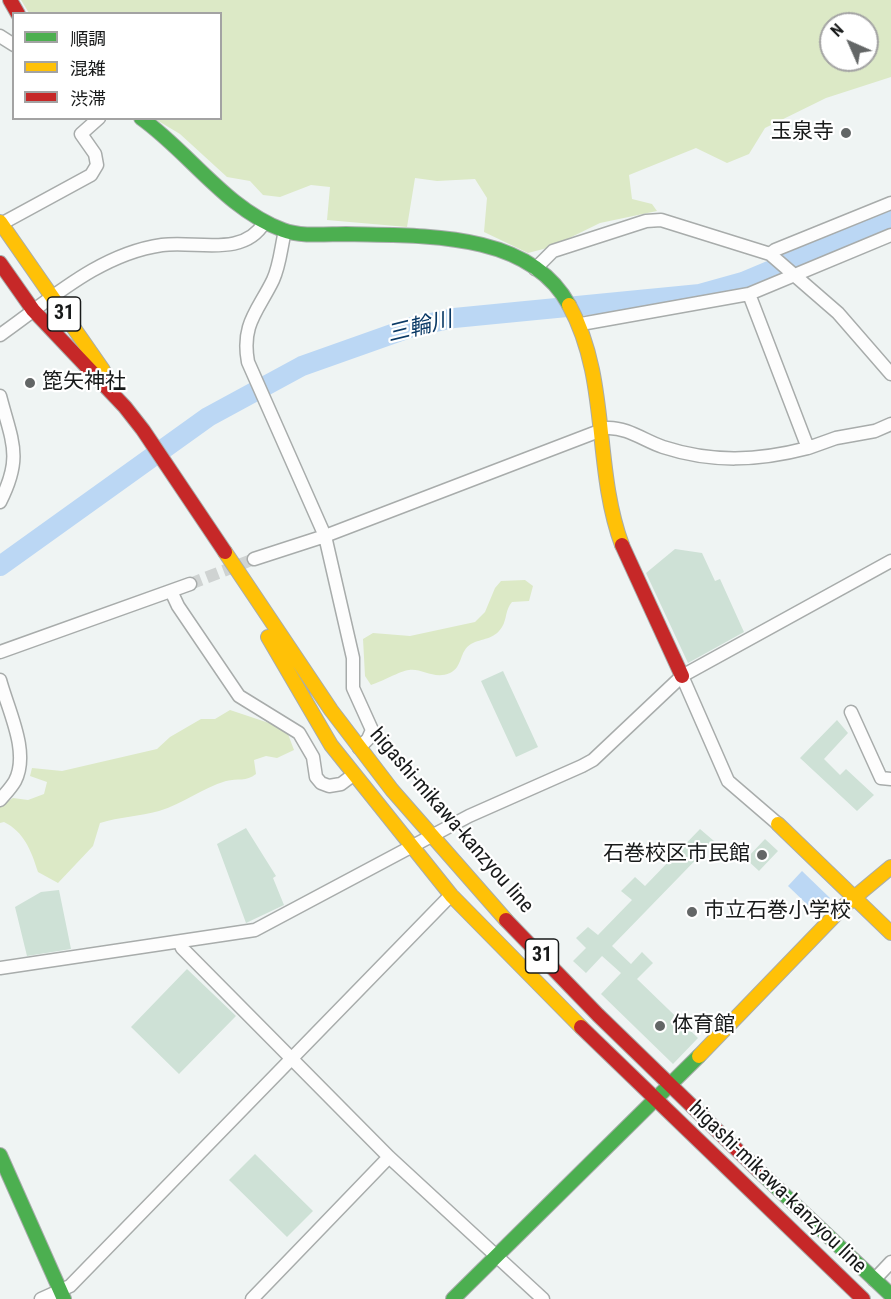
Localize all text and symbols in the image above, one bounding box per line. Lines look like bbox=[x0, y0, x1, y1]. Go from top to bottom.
legend bbox=[12, 12, 222, 120]
north arrow bbox=[819, 12, 879, 72]
text: N bbox=[827, 20, 848, 41]
text: 順調 bbox=[70, 28, 106, 49]
text: 混雑 bbox=[70, 58, 106, 79]
text: 渋滞 bbox=[70, 88, 106, 109]
place label: 玉泉寺 bbox=[771, 120, 834, 146]
marker: 玉泉寺 bbox=[839, 126, 853, 140]
road number: 31 bbox=[48, 297, 80, 331]
water label: 三輪川 bbox=[385, 307, 455, 349]
place label: 箆矢神社 bbox=[42, 370, 126, 396]
marker: 箆矢神社 bbox=[23, 376, 37, 390]
street label: higashi-mikawa-kanzyou line bbox=[364, 723, 538, 919]
place label: 石巻校区市民館 bbox=[603, 842, 750, 868]
marker: 石巻校区市民館 bbox=[755, 848, 769, 862]
place label: 市立石巻小学校 bbox=[704, 899, 851, 925]
marker: 市立石巻小学校 bbox=[685, 905, 699, 919]
road number: 31 bbox=[526, 939, 558, 973]
place label: 体育館 bbox=[672, 1013, 735, 1039]
marker: 体育館 bbox=[653, 1019, 667, 1033]
street label: higashi-mikawa-kanzyou line bbox=[683, 1097, 871, 1279]

